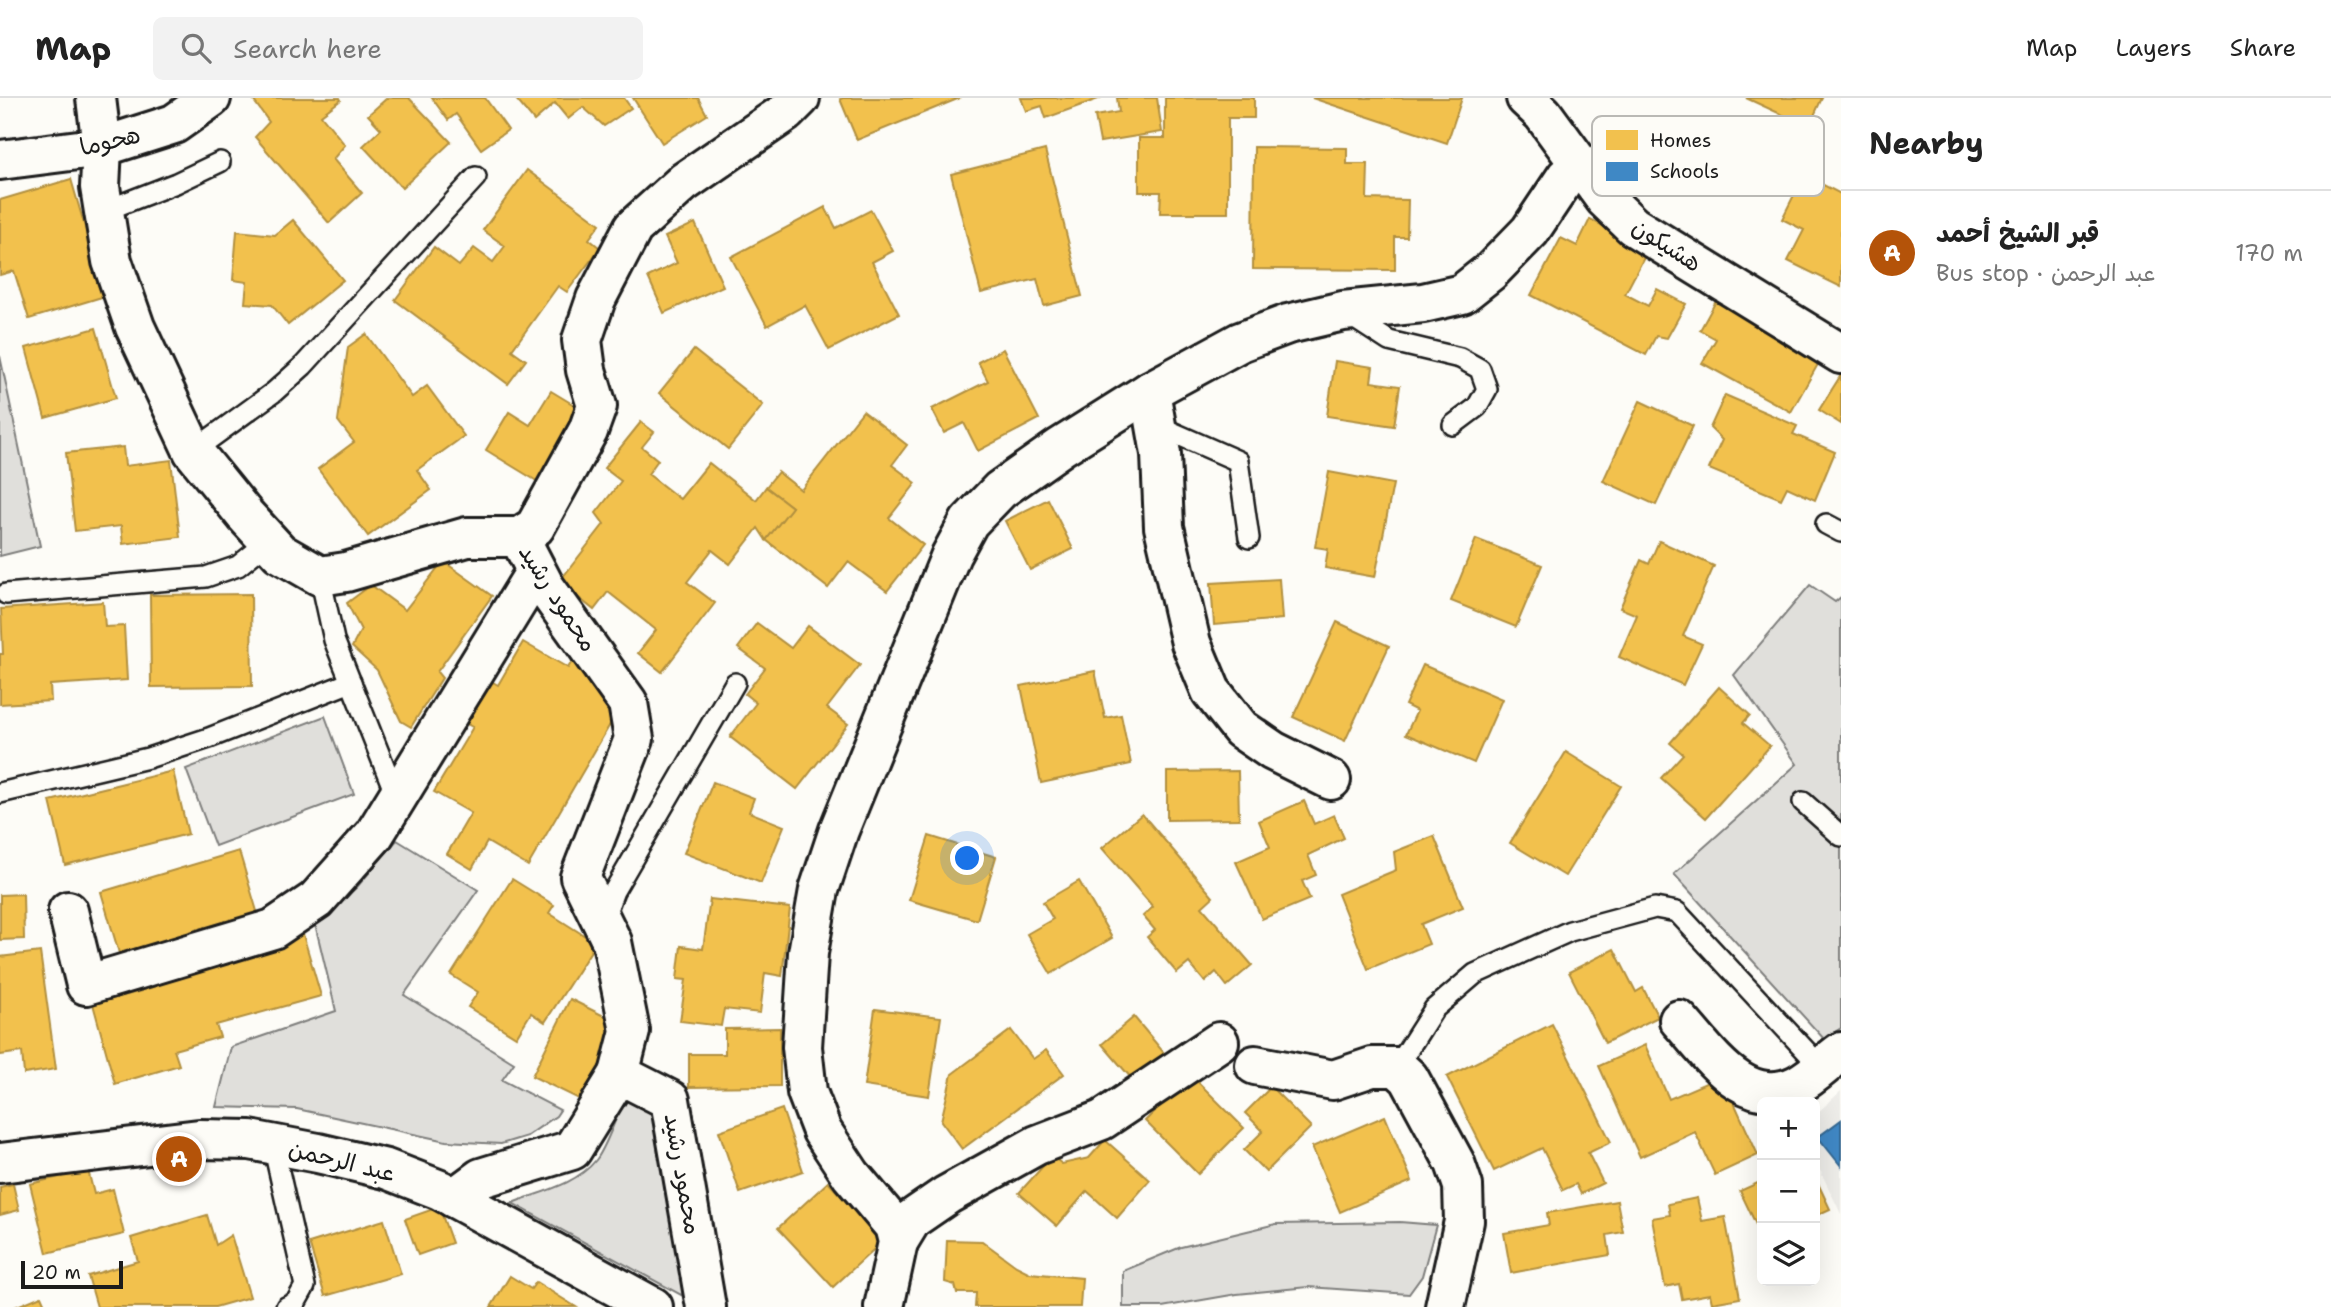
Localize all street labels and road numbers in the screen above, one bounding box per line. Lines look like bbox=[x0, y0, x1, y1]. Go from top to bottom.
street label: هحوما bbox=[76, 118, 144, 164]
street label: هشيكون bbox=[1626, 211, 1708, 279]
street label: محمود رشيد bbox=[511, 538, 605, 658]
street label: محمود رشيد bbox=[657, 1111, 709, 1237]
street label: عبد الرحمن bbox=[285, 1132, 399, 1190]

